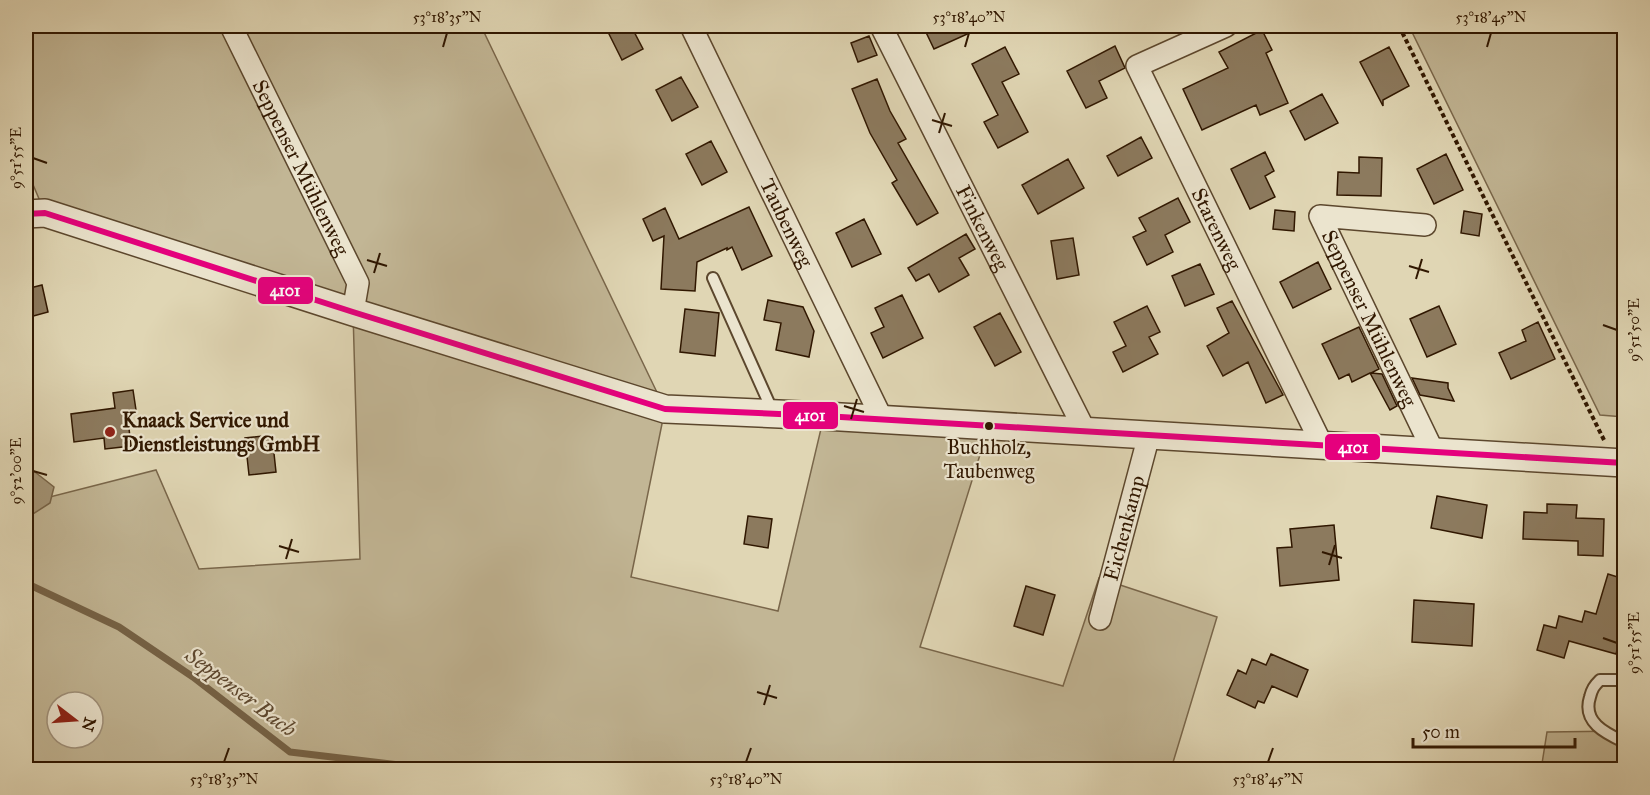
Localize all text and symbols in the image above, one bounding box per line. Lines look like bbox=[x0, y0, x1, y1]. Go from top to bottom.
text: 53°18'35"N bbox=[413, 8, 482, 26]
text: 53°18'40"N bbox=[933, 8, 1006, 26]
text: 53°18'45"N bbox=[1455, 8, 1527, 26]
street label: Seppenser Mühlenweg bbox=[247, 75, 355, 260]
text: 9°51'55"E bbox=[7, 127, 25, 189]
street label: Taubenweg bbox=[754, 174, 819, 272]
street label: Finkenweg bbox=[950, 181, 1015, 275]
street label: Starenweg bbox=[1186, 184, 1248, 275]
street label: Seppenser Mühlenweg bbox=[1316, 226, 1423, 411]
line badge: 4101 bbox=[257, 276, 314, 305]
text: 4101 bbox=[270, 281, 301, 301]
text: 9°51'50"E bbox=[1625, 298, 1643, 362]
line badge: 4101 bbox=[782, 401, 839, 430]
text: 4101 bbox=[795, 406, 826, 426]
place label: Knaack Service und Dienstleistungs GmbH bbox=[122, 407, 320, 457]
marker: Buchholz, Taubenweg bbox=[983, 420, 995, 432]
marker: Knaack Service und Dienstleistungs GmbH bbox=[103, 425, 117, 439]
line badge: 4101 bbox=[1324, 433, 1381, 461]
place label: Buchholz, Taubenweg bbox=[944, 435, 1035, 484]
text: 9°52'00"E bbox=[7, 437, 25, 504]
text: 4101 bbox=[1338, 438, 1369, 458]
street label: Eichenkamp bbox=[1098, 473, 1151, 584]
text: 9°51'55"E bbox=[1625, 612, 1643, 674]
water label: Seppenser Bach bbox=[179, 641, 302, 743]
north arrow bbox=[45, 690, 105, 750]
scale bar bbox=[1413, 711, 1575, 749]
text: N bbox=[78, 715, 100, 734]
text: 50 m bbox=[1422, 721, 1460, 743]
text: 53°18'35"N bbox=[190, 770, 259, 788]
text: 53°18'40"N bbox=[710, 770, 783, 788]
text: 53°18'45"N bbox=[1232, 770, 1304, 788]

